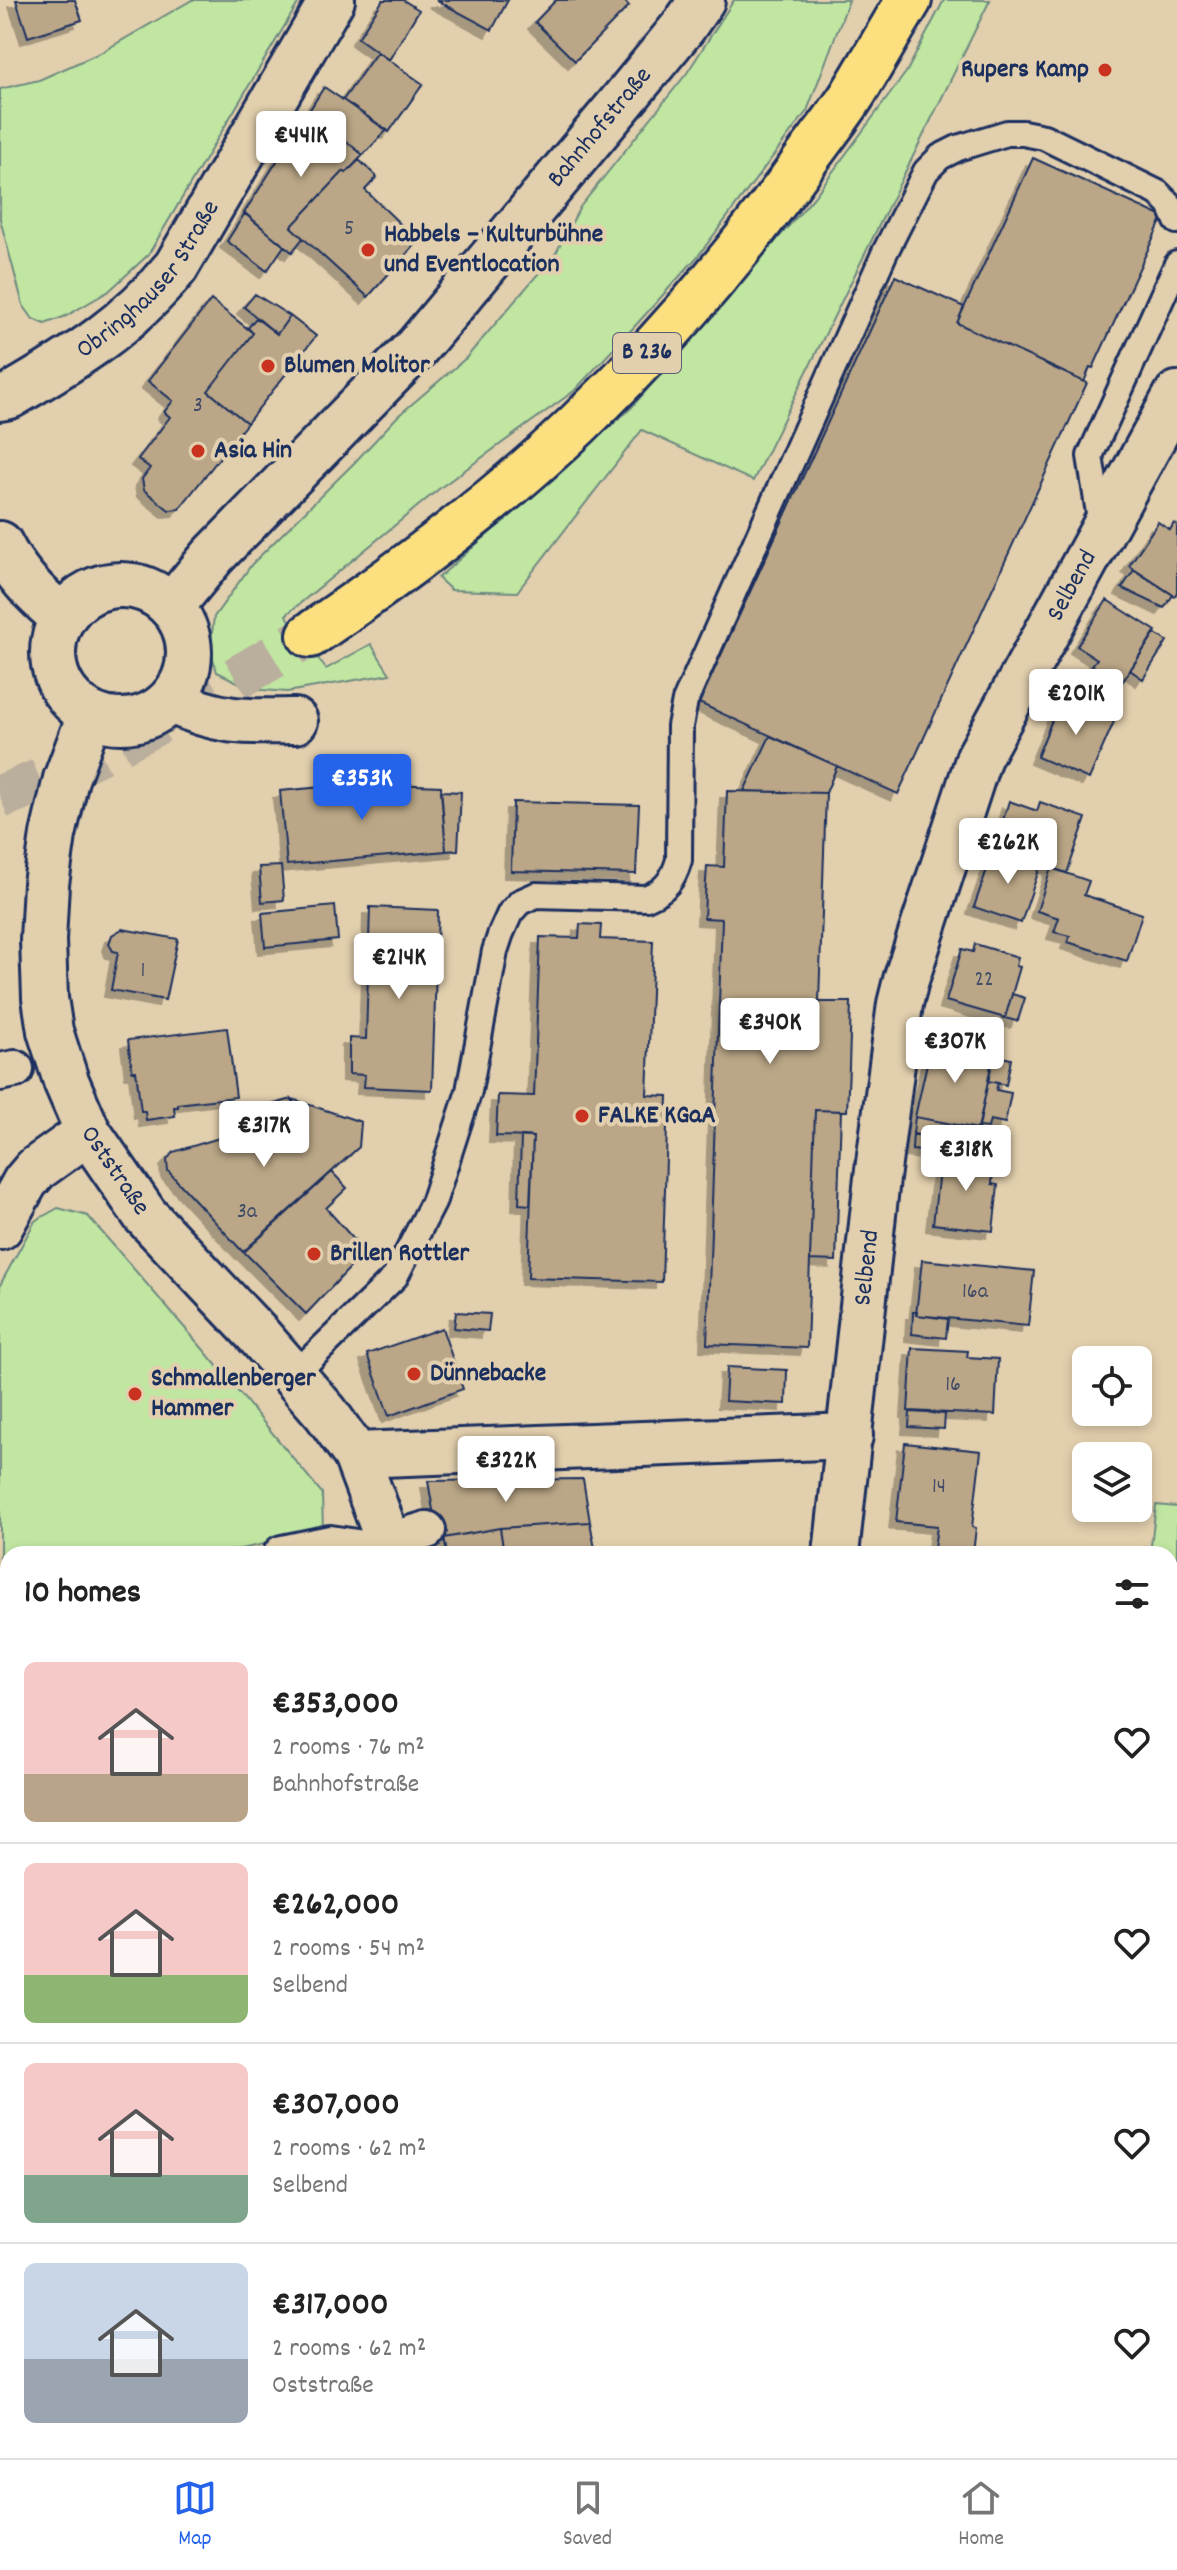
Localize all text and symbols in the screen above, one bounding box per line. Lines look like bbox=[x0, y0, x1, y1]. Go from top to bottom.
place label: Rupers Kamp bbox=[961, 52, 1089, 89]
street label: Bahnhofstraße bbox=[539, 59, 662, 196]
marker: Rupers Kamp bbox=[1096, 61, 1114, 79]
pin: €441K bbox=[245, 111, 357, 179]
text: €441K bbox=[274, 118, 328, 155]
street label: Obringhauser Straße bbox=[69, 193, 229, 368]
house number: 5 bbox=[344, 214, 354, 245]
place label: Habbels – Kulturbühne und Eventlocation bbox=[384, 217, 603, 284]
marker: Habbels – Kulturbühne und Eventlocation bbox=[359, 241, 377, 259]
road number: B 236 bbox=[613, 333, 681, 373]
place label: Blumen Molitor bbox=[284, 348, 430, 385]
marker: Blumen Molitor bbox=[259, 357, 277, 375]
house number: 3 bbox=[193, 391, 203, 422]
place label: Asia Hin bbox=[214, 433, 292, 470]
marker: Asia Hin bbox=[189, 442, 207, 460]
street label: Selbend bbox=[1038, 544, 1107, 628]
pin: €201K bbox=[1020, 669, 1132, 737]
text: €201K bbox=[1047, 676, 1105, 713]
pin: €353K bbox=[306, 754, 418, 822]
text: €353K bbox=[331, 761, 393, 798]
pin: €262K bbox=[952, 818, 1064, 886]
text: €262K bbox=[977, 825, 1039, 862]
pin: €214K bbox=[343, 933, 455, 1001]
text: €214K bbox=[372, 940, 426, 977]
house number: 1 bbox=[141, 956, 145, 987]
house number: 22 bbox=[974, 965, 994, 996]
pin: €340K bbox=[714, 998, 826, 1066]
text: €340K bbox=[738, 1005, 802, 1042]
pin: €307K bbox=[899, 1017, 1011, 1085]
text: €307K bbox=[924, 1024, 986, 1061]
place label: FALKE KGaA bbox=[598, 1098, 716, 1135]
pin: €317K bbox=[208, 1101, 320, 1169]
marker: FALKE KGaA bbox=[573, 1107, 591, 1125]
text: €317K bbox=[237, 1108, 291, 1145]
street label: Oststraße bbox=[71, 1118, 159, 1223]
pin: €318K bbox=[910, 1125, 1022, 1193]
text: €318K bbox=[939, 1132, 993, 1169]
house number: 3a bbox=[237, 1197, 258, 1228]
street label: Selbend bbox=[845, 1228, 890, 1308]
place label: Brillen Rottler bbox=[330, 1236, 470, 1273]
marker: Brillen Rottler bbox=[305, 1245, 323, 1263]
house number: 16a bbox=[962, 1277, 989, 1308]
map controls bbox=[1072, 1346, 1152, 1522]
button: locate bbox=[1072, 1346, 1152, 1426]
place label: Dünnebacke bbox=[430, 1356, 546, 1393]
place label: Schmallenberger Hammer bbox=[151, 1361, 316, 1428]
marker: Dünnebacke bbox=[405, 1365, 423, 1383]
house number: 16 bbox=[945, 1370, 961, 1401]
marker: Schmallenberger Hammer bbox=[126, 1385, 144, 1403]
pin: €322K bbox=[450, 1436, 562, 1504]
button: layers bbox=[1072, 1442, 1152, 1522]
text: €322K bbox=[476, 1443, 536, 1480]
house number: 14 bbox=[932, 1472, 946, 1503]
text: 10 homes bbox=[24, 1570, 141, 1619]
icon: filters bbox=[1110, 1572, 1154, 1616]
text: €353,000 bbox=[272, 1681, 399, 1730]
icon: home bbox=[88, 1694, 184, 1790]
icon: heart bbox=[1110, 1720, 1154, 1764]
text: 2 rooms · 76 m² bbox=[272, 1730, 425, 1767]
text: Bahnhofstraße bbox=[272, 1767, 419, 1804]
text: €262,000 bbox=[272, 1882, 399, 1931]
icon: home bbox=[88, 1895, 184, 1991]
icon: heart bbox=[1110, 1921, 1154, 1965]
text: 2 rooms · 54 m² bbox=[272, 1931, 425, 1968]
text: Selbend bbox=[272, 1968, 348, 2005]
text: €307,000 bbox=[272, 2082, 400, 2131]
icon: home bbox=[88, 2095, 184, 2191]
icon: heart bbox=[1110, 2121, 1154, 2165]
text: 2 rooms · 62 m² bbox=[272, 2131, 426, 2168]
text: Selbend bbox=[272, 2168, 348, 2205]
text: €317,000 bbox=[272, 2282, 389, 2331]
icon: home bbox=[88, 2295, 184, 2391]
icon: heart bbox=[1110, 2321, 1154, 2365]
text: 2 rooms · 62 m² bbox=[272, 2331, 426, 2368]
text: Oststraße bbox=[272, 2368, 374, 2405]
tab: Map bbox=[173, 2476, 217, 2555]
tab: Saved bbox=[563, 2476, 612, 2555]
tab: Home bbox=[958, 2476, 1004, 2555]

